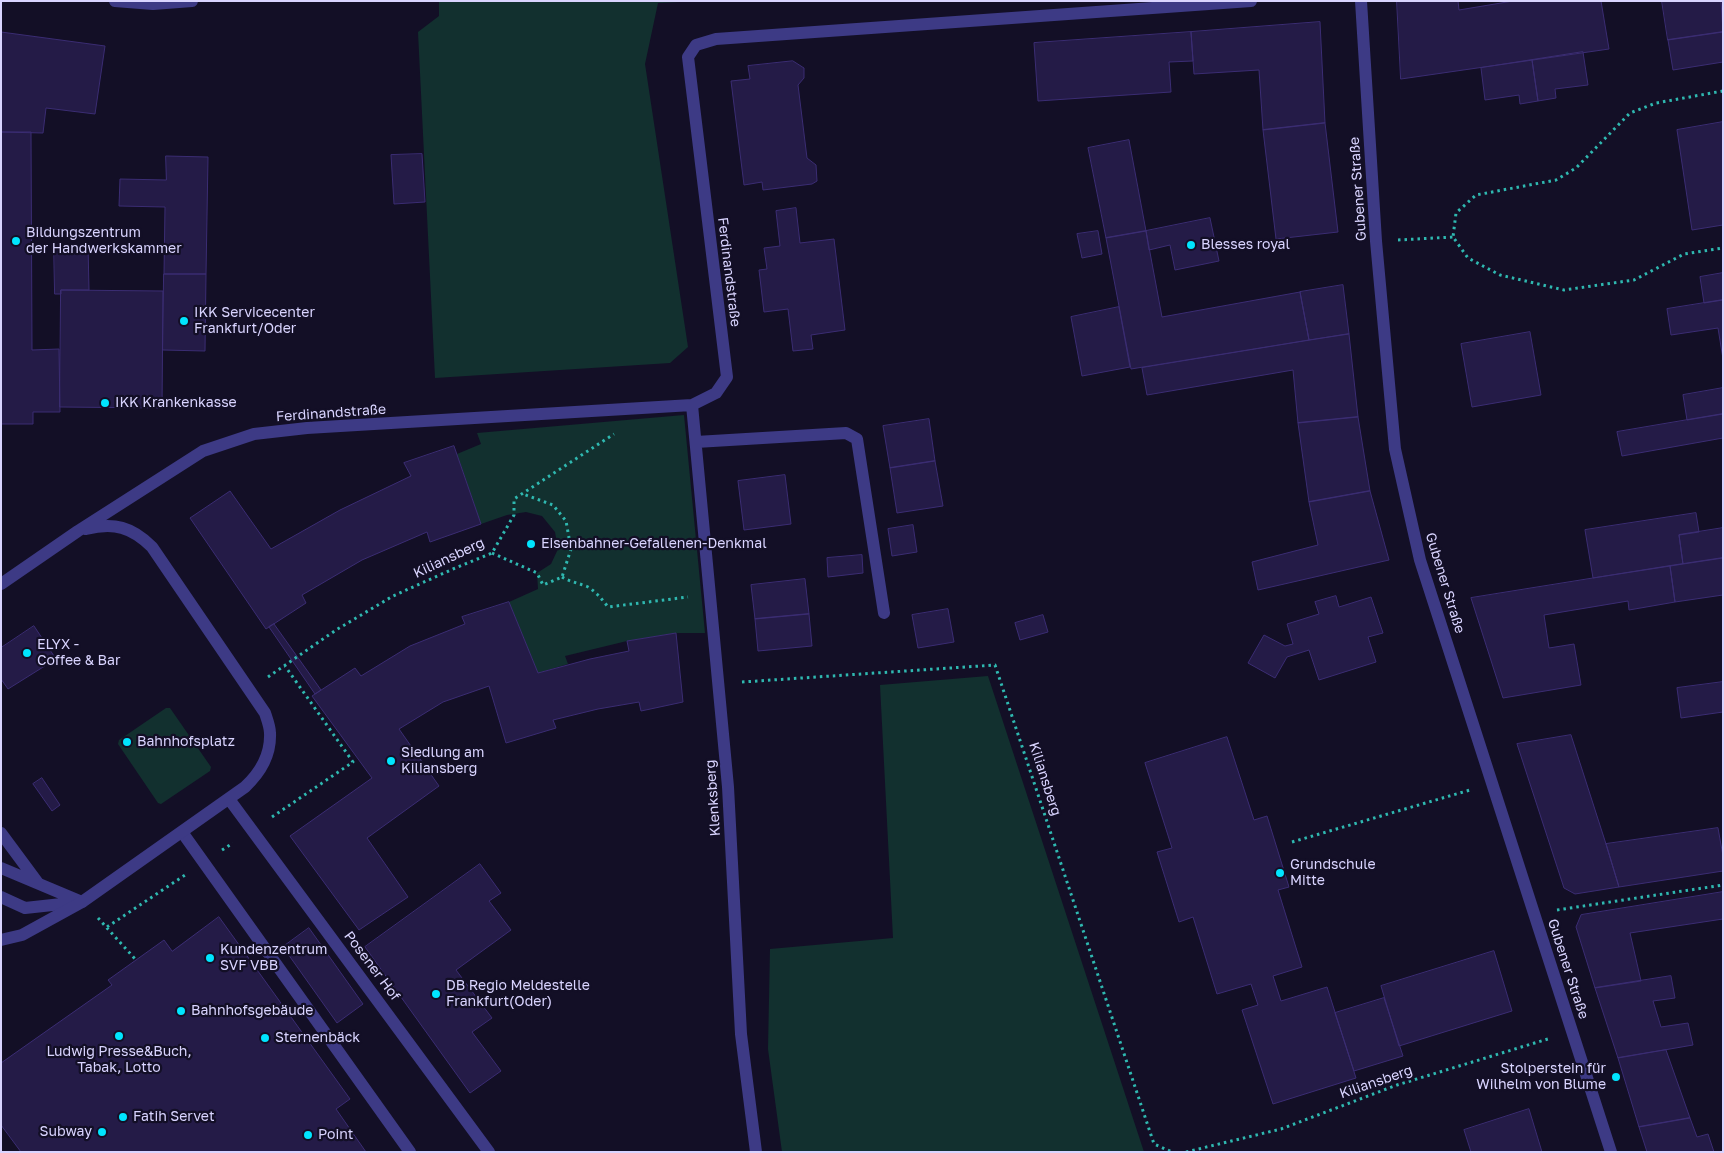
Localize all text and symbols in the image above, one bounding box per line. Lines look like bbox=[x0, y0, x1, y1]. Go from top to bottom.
street label: Gubener Straße bbox=[1346, 136, 1370, 242]
street label: Ferdinandstraße bbox=[714, 216, 744, 328]
place label: Bildungszentrum der Handwerkskammer bbox=[26, 225, 182, 258]
marker: Bildungszentrum der Handwerkskammer bbox=[10, 235, 22, 247]
place label: Blesses royal bbox=[1201, 237, 1290, 253]
marker: Blesses royal bbox=[1185, 239, 1197, 251]
place label: IKK Servicecenter Frankfurt/Oder bbox=[194, 305, 315, 338]
marker: IKK Servicecenter Frankfurt/Oder bbox=[178, 315, 190, 327]
place label: IKK Krankenkasse bbox=[115, 395, 237, 411]
marker: IKK Krankenkasse bbox=[99, 397, 111, 409]
street label: Ferdinandstraße bbox=[275, 401, 387, 425]
street label: Gubener Straße bbox=[1422, 531, 1468, 635]
street label: Kiliansberg bbox=[411, 534, 487, 582]
place label: Eisenbahner-Gefallenen-Denkmal bbox=[541, 536, 767, 552]
marker: Eisenbahner-Gefallenen-Denkmal bbox=[525, 538, 537, 550]
place label: ELYX - Coffee & Bar bbox=[37, 637, 120, 670]
marker: ELYX - Coffee & Bar bbox=[21, 647, 33, 659]
place label: Bahnhofsplatz bbox=[137, 734, 235, 750]
marker: Bahnhofsplatz bbox=[121, 736, 133, 748]
street label: Kiliansberg bbox=[1025, 740, 1065, 818]
place label: Siedlung am Kiliansberg bbox=[401, 745, 484, 778]
marker: Siedlung am Kiliansberg bbox=[385, 755, 397, 767]
street label: Klenksberg bbox=[702, 759, 724, 837]
place label: Grundschule Mitte bbox=[1290, 857, 1376, 890]
marker: Grundschule Mitte bbox=[1274, 867, 1286, 879]
street label: Gubener Straße bbox=[1544, 917, 1592, 1021]
street label: Posener Hof bbox=[340, 928, 404, 1004]
place label: Kundenzentrum SVF VBB bbox=[220, 942, 327, 974]
marker: Kundenzentrum SVF VBB bbox=[204, 952, 216, 964]
place label: DB Regio Meldestelle Frankfurt(Oder) bbox=[446, 978, 590, 1010]
marker: DB Regio Meldestelle Frankfurt(Oder) bbox=[430, 988, 442, 1000]
place label: Bahnhofsgebäude bbox=[191, 1003, 313, 1019]
marker: Bahnhofsgebäude bbox=[175, 1005, 187, 1017]
marker: Ludwig Presse&Buch, Tabak, Lotto bbox=[113, 1030, 125, 1042]
place label: Sternenbäck bbox=[275, 1030, 360, 1046]
marker: Sternenbäck bbox=[259, 1032, 271, 1044]
place label: Ludwig Presse&Buch, Tabak, Lotto bbox=[46, 1044, 192, 1076]
place label: Stolperstein für Wilhelm von Blume bbox=[1476, 1061, 1606, 1094]
street label: Kiliansberg bbox=[1337, 1062, 1415, 1102]
marker: Stolperstein für Wilhelm von Blume bbox=[1610, 1071, 1622, 1083]
place label: Fatih Servet bbox=[133, 1109, 215, 1125]
marker: Fatih Servet bbox=[117, 1111, 129, 1123]
place label: Subway bbox=[40, 1124, 92, 1140]
marker: Subway bbox=[96, 1126, 108, 1138]
place label: Point bbox=[318, 1127, 353, 1143]
marker: Point bbox=[302, 1129, 314, 1141]

